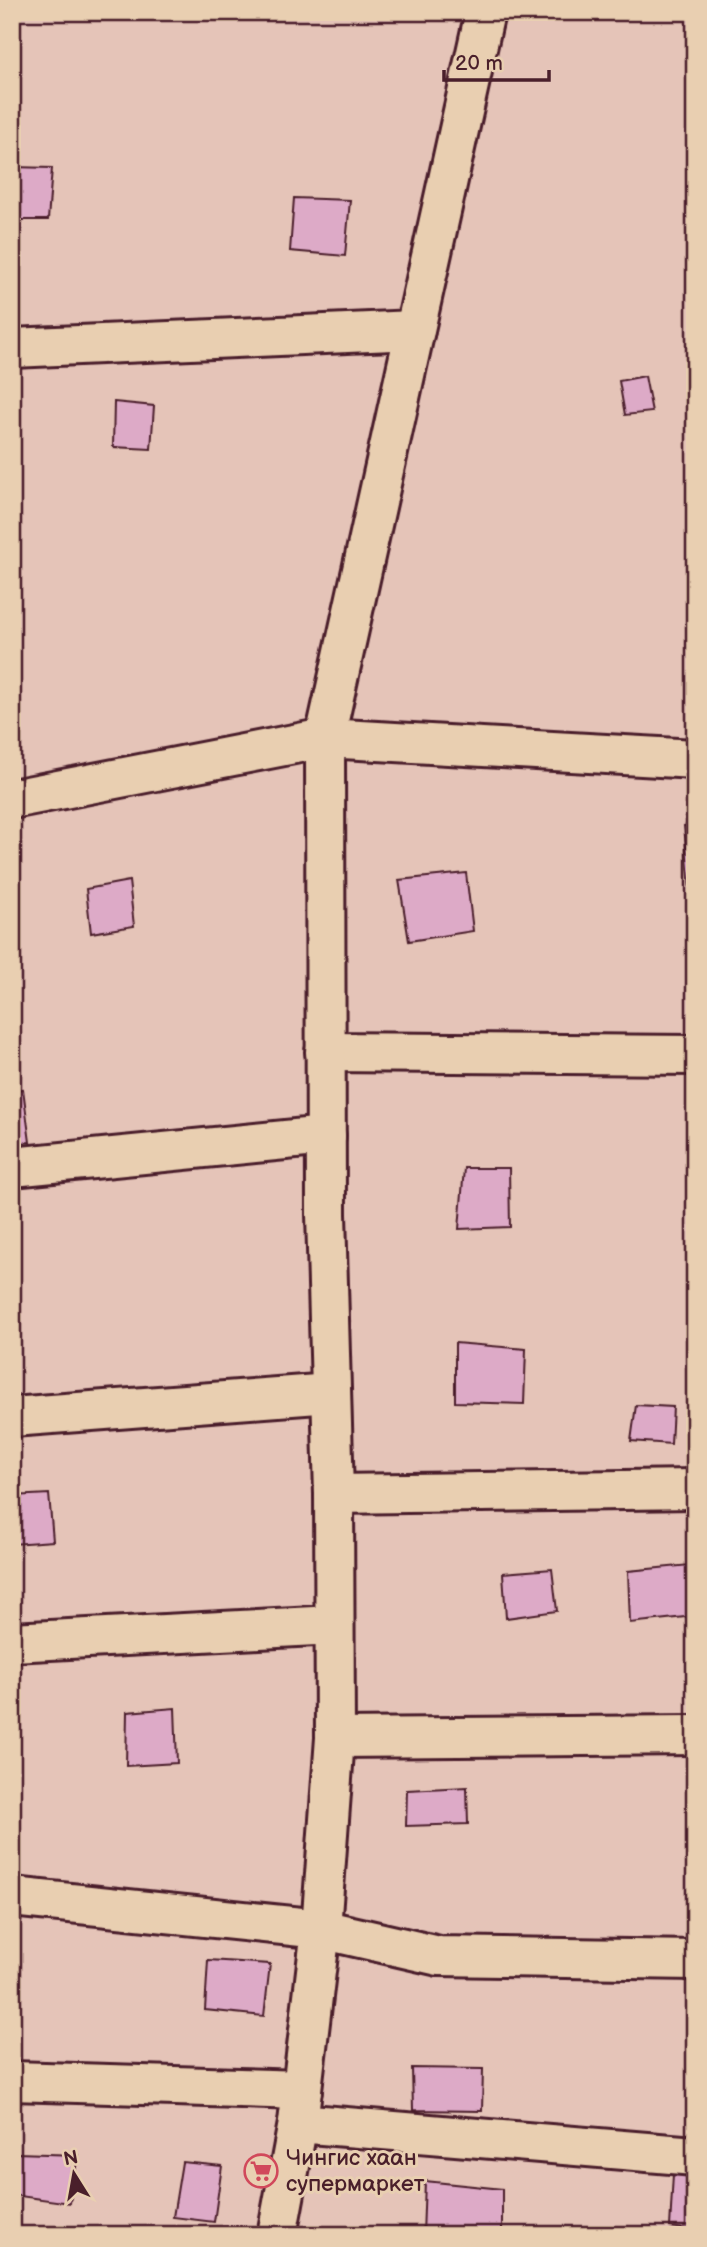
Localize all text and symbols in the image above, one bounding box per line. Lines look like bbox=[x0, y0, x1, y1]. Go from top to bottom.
scale bar bbox=[444, 38, 550, 82]
text: 20 m bbox=[455, 51, 503, 76]
north arrow bbox=[38, 2138, 108, 2208]
place label: Чингис хаан супермаркет bbox=[286, 2144, 425, 2198]
text: N bbox=[62, 2146, 80, 2171]
supermarket icon: Чингис хаан супермаркет bbox=[242, 2152, 280, 2190]

